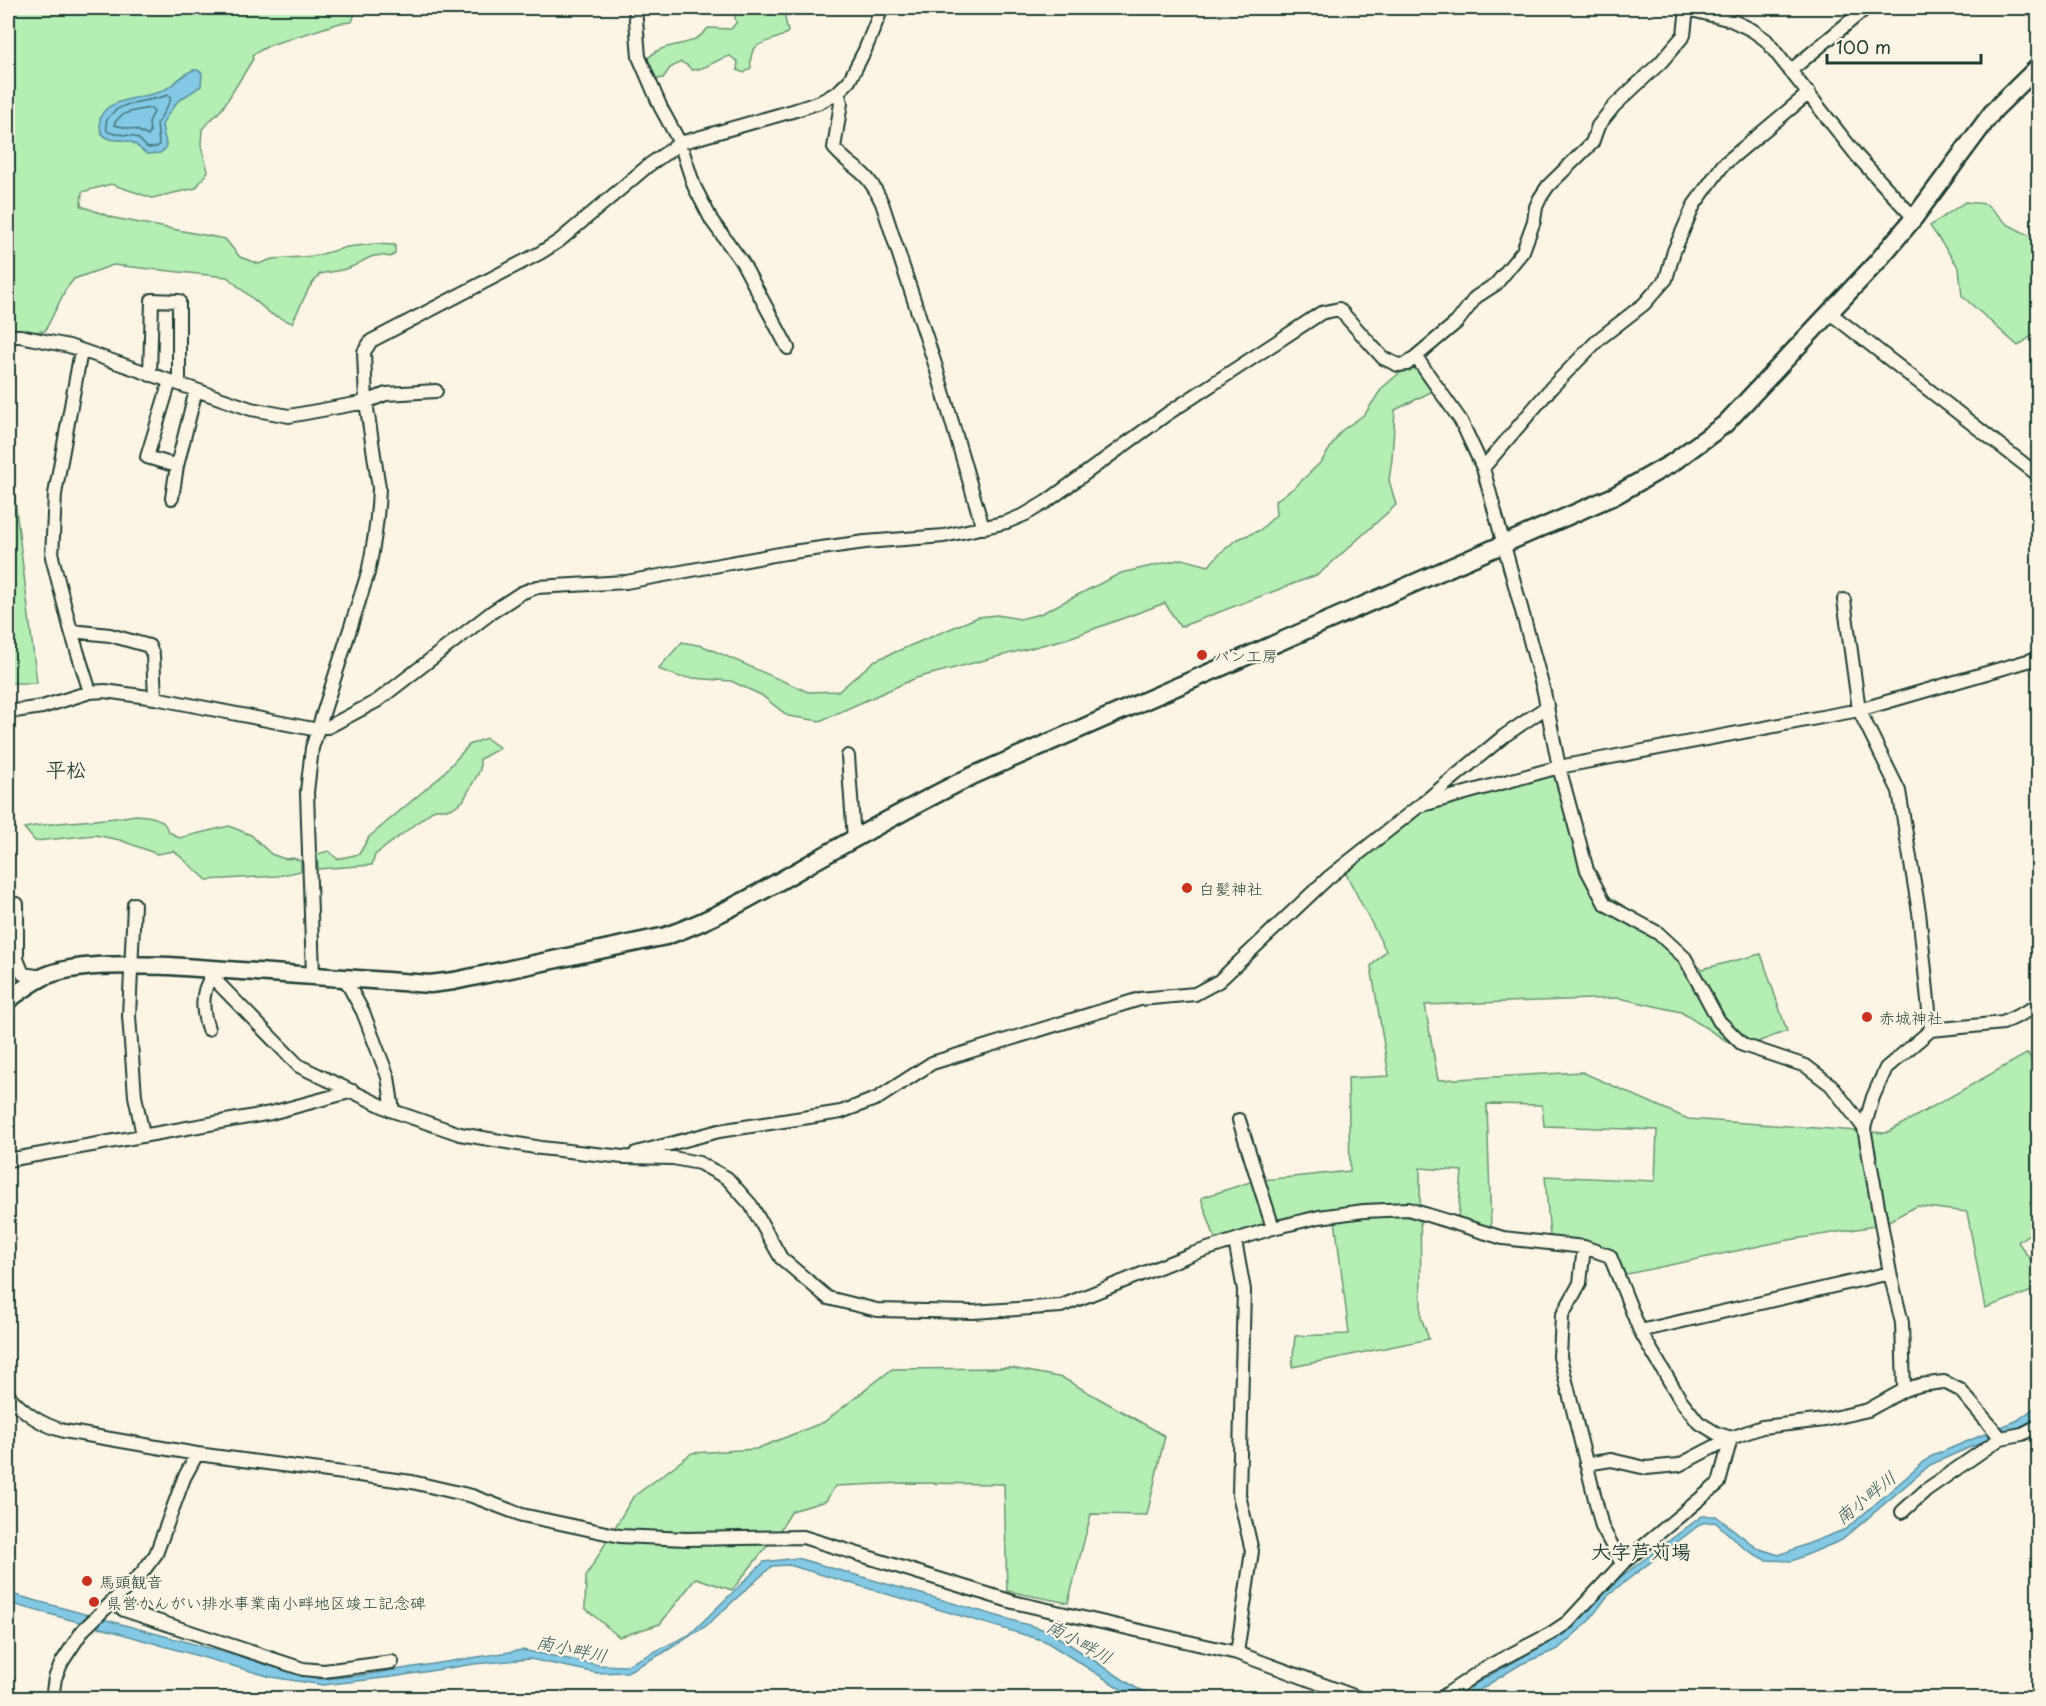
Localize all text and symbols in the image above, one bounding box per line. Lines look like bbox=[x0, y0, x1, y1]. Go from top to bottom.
scale bar bbox=[1827, 27, 1982, 65]
text: 100 m bbox=[1836, 33, 1891, 60]
place label: パン工房 bbox=[1214, 643, 1278, 667]
marker: パン工房 bbox=[1195, 648, 1209, 662]
district label: 平松 bbox=[46, 754, 86, 784]
place label: 白髪神社 bbox=[1199, 876, 1263, 900]
marker: 白髪神社 bbox=[1180, 881, 1194, 895]
place label: 赤城神社 bbox=[1879, 1005, 1943, 1029]
marker: 赤城神社 bbox=[1860, 1010, 1874, 1024]
water label: 南小畔川 bbox=[1829, 1464, 1901, 1530]
district label: 大字芦苅場 bbox=[1591, 1536, 1691, 1566]
place label: 馬頭観音 bbox=[99, 1569, 163, 1593]
marker: 馬頭観音 bbox=[80, 1574, 94, 1588]
place label: 県営かんがい排水事業南小畔地区竣工記念碑 bbox=[106, 1590, 426, 1614]
marker: 県営かんがい排水事業南小畔地区竣工記念碑 bbox=[87, 1595, 101, 1609]
water label: 南小畔川 bbox=[1042, 1612, 1118, 1670]
water label: 南小畔川 bbox=[534, 1627, 610, 1669]

